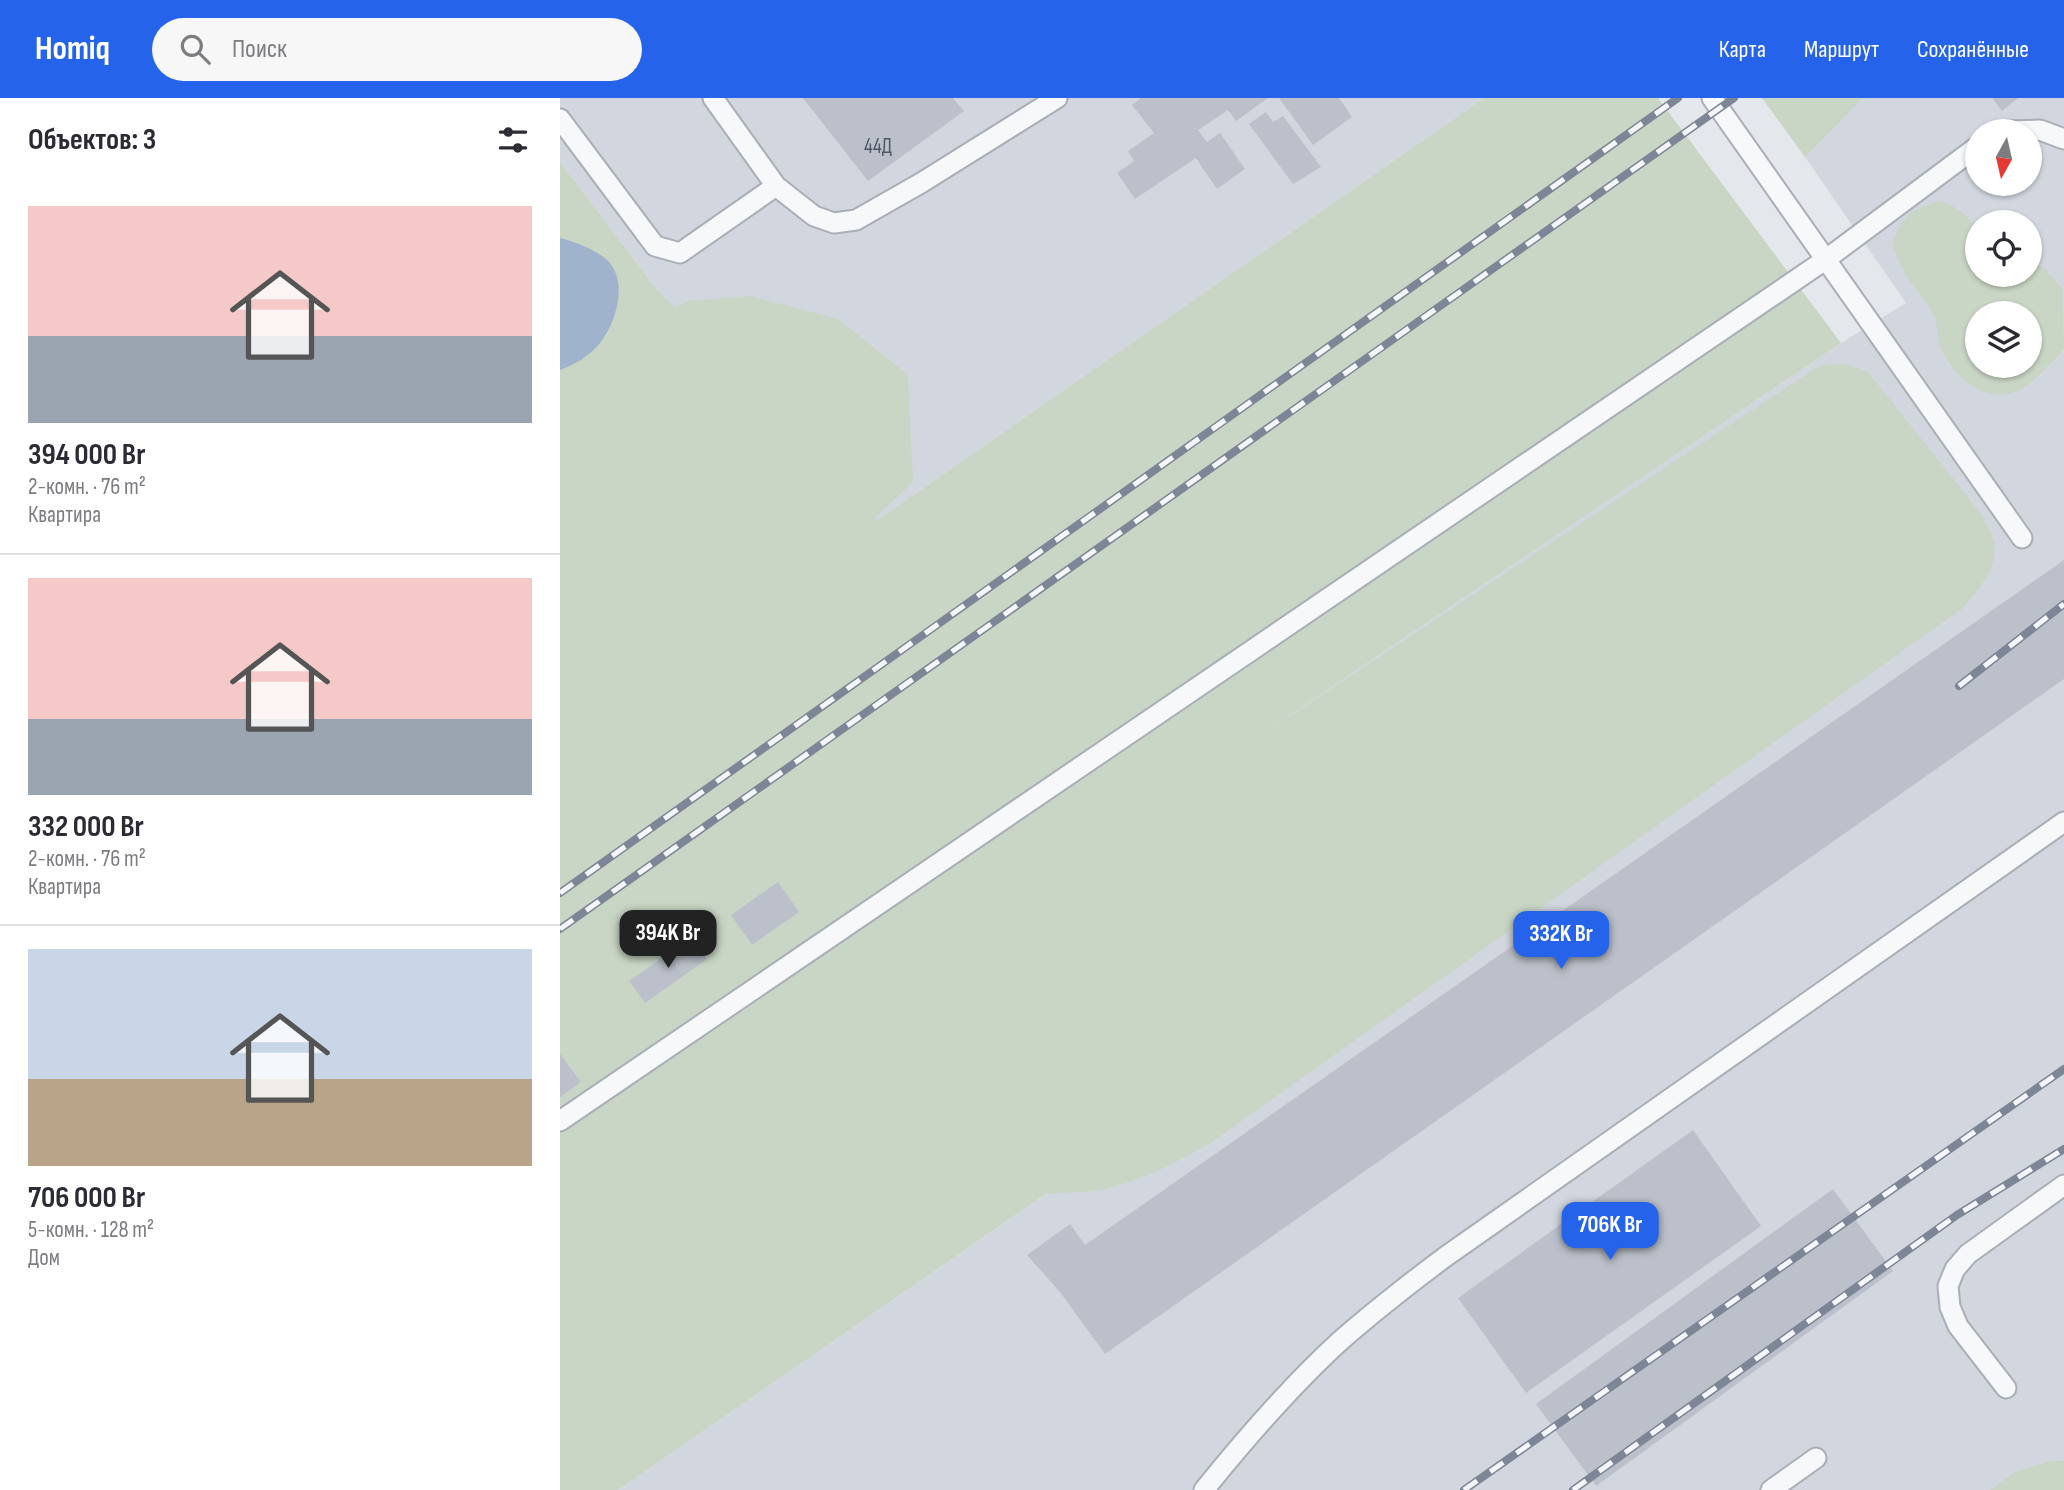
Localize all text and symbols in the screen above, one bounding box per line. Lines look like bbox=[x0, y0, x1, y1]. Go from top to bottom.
search box bbox=[152, 18, 642, 81]
text: Homiq bbox=[35, 29, 110, 69]
icon: search bbox=[176, 30, 214, 68]
text: Поиск bbox=[232, 34, 287, 65]
text: Карта bbox=[1719, 35, 1766, 64]
text: Маршрут bbox=[1804, 35, 1879, 64]
text: Сохранённые bbox=[1917, 35, 2029, 64]
north arrow bbox=[1965, 119, 2042, 196]
map controls bbox=[1965, 119, 2042, 378]
icon: filters bbox=[494, 121, 532, 159]
text: Объектов: 3 bbox=[28, 122, 156, 158]
house number: 44Д bbox=[864, 134, 892, 159]
button: locate bbox=[1965, 210, 2042, 287]
icon: home bbox=[217, 252, 343, 378]
button: layers bbox=[1965, 301, 2042, 378]
text: 394 000 Br bbox=[28, 437, 145, 473]
text: 2-комн. · 76 m² bbox=[28, 473, 146, 501]
text: Квартира bbox=[28, 501, 101, 529]
icon: home bbox=[217, 624, 343, 750]
text: 332 000 Br bbox=[28, 809, 144, 845]
text: 2-комн. · 76 m² bbox=[28, 845, 146, 873]
text: Квартира bbox=[28, 873, 101, 901]
pin: 394K Br bbox=[603, 910, 733, 970]
pin: 332K Br bbox=[1496, 912, 1626, 971]
text: 394K Br bbox=[636, 919, 700, 947]
text: 332K Br bbox=[1529, 920, 1593, 948]
icon: home bbox=[217, 995, 343, 1121]
text: 706 000 Br bbox=[28, 1180, 145, 1216]
pin: 706K Br bbox=[1545, 1202, 1675, 1262]
text: 706K Br bbox=[1578, 1211, 1642, 1239]
text: 5-комн. · 128 m² bbox=[28, 1216, 154, 1244]
text: Дом bbox=[28, 1244, 60, 1272]

